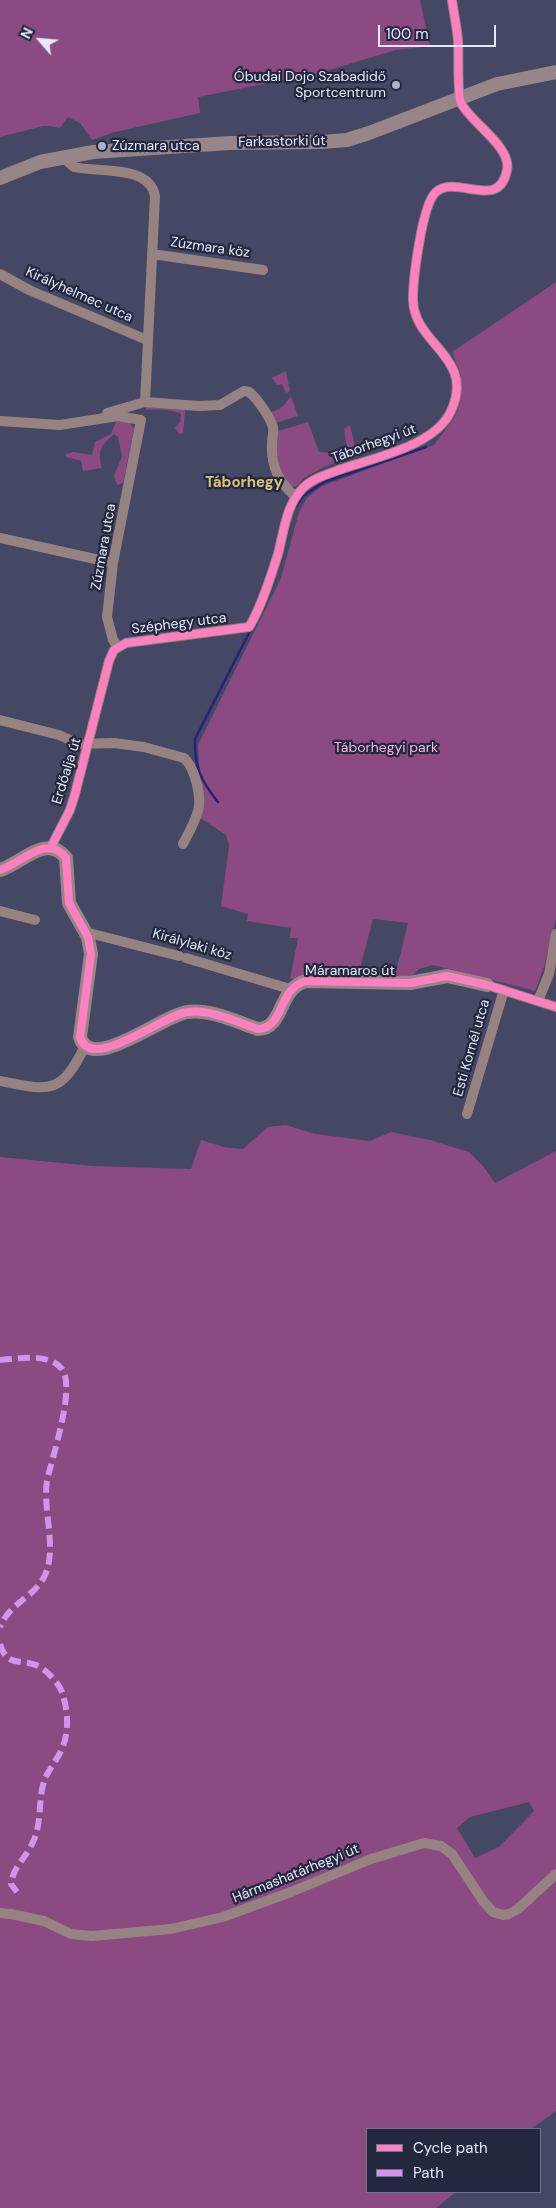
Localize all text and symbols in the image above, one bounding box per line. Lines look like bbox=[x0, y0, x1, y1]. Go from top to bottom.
north arrow bbox=[15, 15, 65, 65]
scale bar bbox=[381, 15, 498, 47]
text: 100 m bbox=[386, 24, 429, 44]
text: N bbox=[16, 25, 37, 42]
place label: Óbudai Dojo Szabadidő Sportcentrum bbox=[234, 69, 386, 102]
marker: Óbudai Dojo Szabadidő Sportcentrum bbox=[390, 79, 402, 91]
street label: Farkastorki út bbox=[238, 133, 326, 151]
place label: Zúzmara utca bbox=[112, 138, 200, 154]
marker: Zúzmara utca bbox=[96, 140, 108, 152]
street label: Zúzmara köz bbox=[169, 234, 251, 262]
street label: Királyhelmec utca bbox=[23, 264, 135, 326]
street label: Táborhegyi út bbox=[329, 421, 419, 467]
district label: Táborhegy bbox=[205, 474, 283, 492]
street label: Zúzmara utca bbox=[88, 502, 120, 592]
street label: Széphegy utca bbox=[131, 610, 227, 638]
street label: Erdőalja út bbox=[49, 736, 85, 806]
park label: Táborhegyi park bbox=[334, 740, 438, 756]
street label: Királylaki köz bbox=[151, 926, 233, 964]
street label: Máramaros út bbox=[305, 963, 395, 979]
street label: Esti Kornél utca bbox=[450, 998, 494, 1098]
street label: Hármashatárhegyi út bbox=[230, 1841, 362, 1907]
legend bbox=[366, 2128, 541, 2193]
text: Cycle path bbox=[413, 2138, 488, 2158]
text: Path bbox=[413, 2163, 444, 2183]

